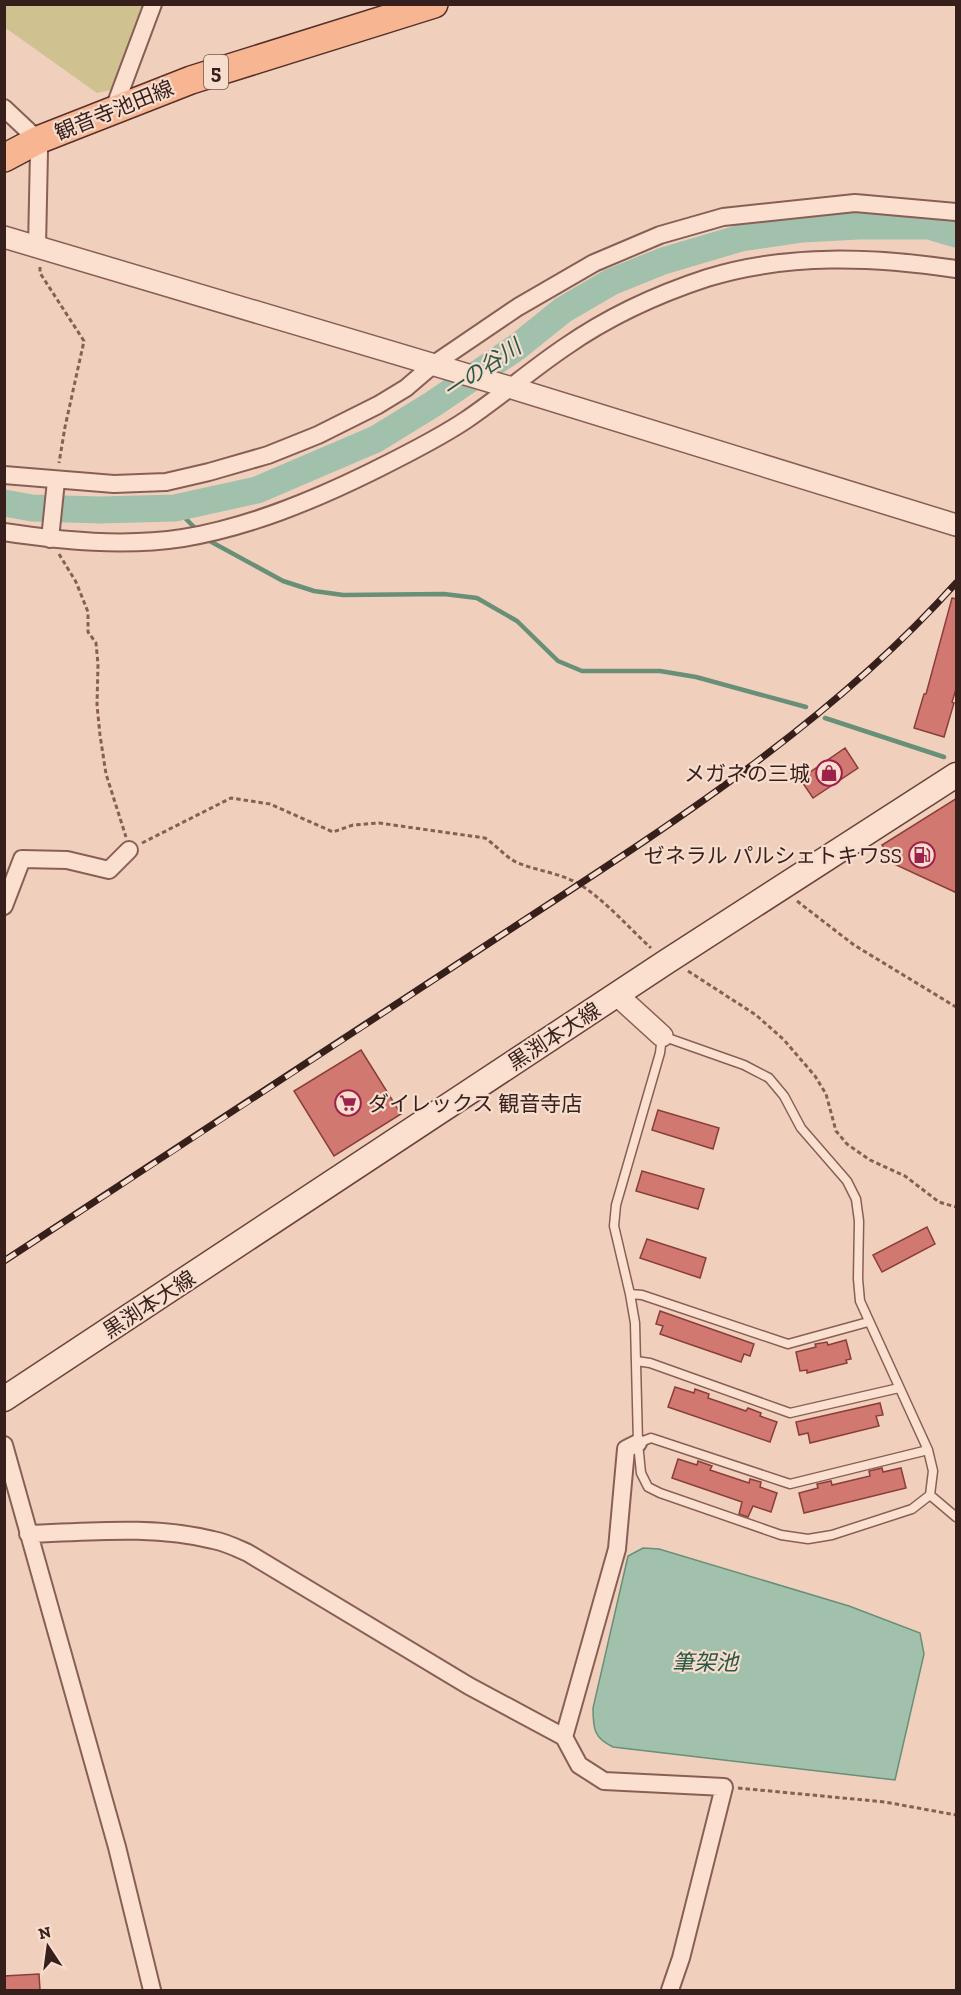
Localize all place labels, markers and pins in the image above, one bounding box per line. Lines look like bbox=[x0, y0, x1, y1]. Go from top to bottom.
shop icon: メガネの三城 bbox=[814, 758, 844, 788]
place label: メガネの三城 bbox=[684, 761, 810, 786]
fuel station icon: ゼネラル パルシェトキワSS bbox=[907, 840, 937, 870]
place label: ゼネラル パルシェトキワSS bbox=[644, 843, 902, 868]
supermarket icon: ダイレックス 観音寺店 bbox=[333, 1088, 363, 1118]
place label: ダイレックス 観音寺店 bbox=[368, 1091, 582, 1116]

